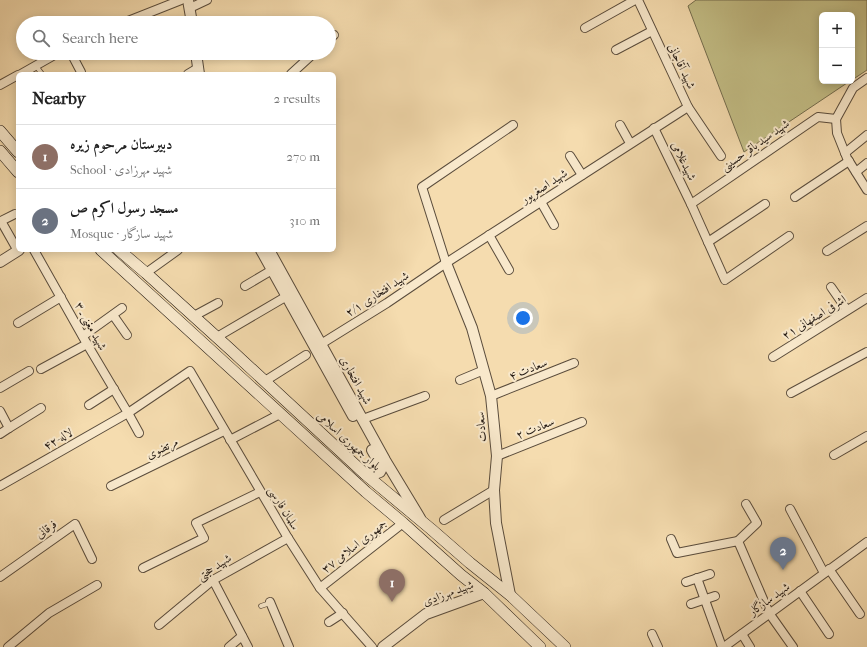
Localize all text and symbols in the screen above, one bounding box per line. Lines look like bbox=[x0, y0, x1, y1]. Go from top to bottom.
map controls bbox=[819, 12, 855, 84]
button: + bbox=[819, 12, 855, 48]
search box bbox=[16, 16, 336, 60]
icon: search bbox=[30, 27, 52, 49]
text: Search here bbox=[62, 29, 138, 47]
street label: شهید آقاجانی bbox=[664, 41, 700, 91]
button: − bbox=[819, 48, 855, 84]
text: Nearby bbox=[32, 88, 86, 108]
text: 2 results bbox=[274, 91, 320, 106]
street label: شهید سید باقر حسینی bbox=[718, 116, 793, 175]
text: دبیرستان مرحوم زیره bbox=[70, 135, 173, 153]
street label: شهیدغلامی bbox=[668, 139, 699, 183]
text: 1 bbox=[43, 149, 47, 164]
text: 270 m bbox=[286, 149, 320, 164]
text: School · شهید مهرزادی bbox=[70, 162, 172, 177]
street label: شهید اصغرپور bbox=[517, 166, 571, 208]
text: مسجد رسول اکرم ص bbox=[70, 199, 179, 217]
text: 2 bbox=[42, 213, 48, 228]
text: 310 m bbox=[289, 213, 320, 228]
text: Mosque · شهید سازگار bbox=[70, 226, 173, 241]
street label: شهید افتخاری ۲/۱ bbox=[343, 268, 412, 320]
street label: اشرفی اصفهانی ۲۱ bbox=[779, 292, 849, 343]
street label: شهید مغنی ـ ۳ bbox=[70, 299, 110, 354]
your location bbox=[513, 308, 533, 328]
street label: شهید افتخاری bbox=[336, 353, 375, 407]
street label: سعادت ۴ bbox=[507, 355, 549, 383]
street label: بلوار جمهوری اسلامی bbox=[313, 409, 384, 474]
street label: سعادت bbox=[473, 411, 489, 443]
street label: سعادت ۲ bbox=[514, 414, 556, 442]
street label: لاله-۴۲ bbox=[41, 425, 75, 453]
street label: مرتضوی bbox=[144, 434, 181, 464]
street label: سلمان فارسی bbox=[264, 484, 303, 534]
street label: جمهوری اسلامی ۳۷ bbox=[319, 516, 390, 577]
street label: فرقانی bbox=[33, 517, 60, 542]
pin: 2 bbox=[770, 537, 796, 570]
street label: شهید حجتی bbox=[194, 551, 235, 585]
pin: 1 bbox=[379, 569, 405, 602]
street label: شهید مهرزادی bbox=[421, 577, 476, 610]
street label: شهید سازگار bbox=[744, 579, 793, 620]

